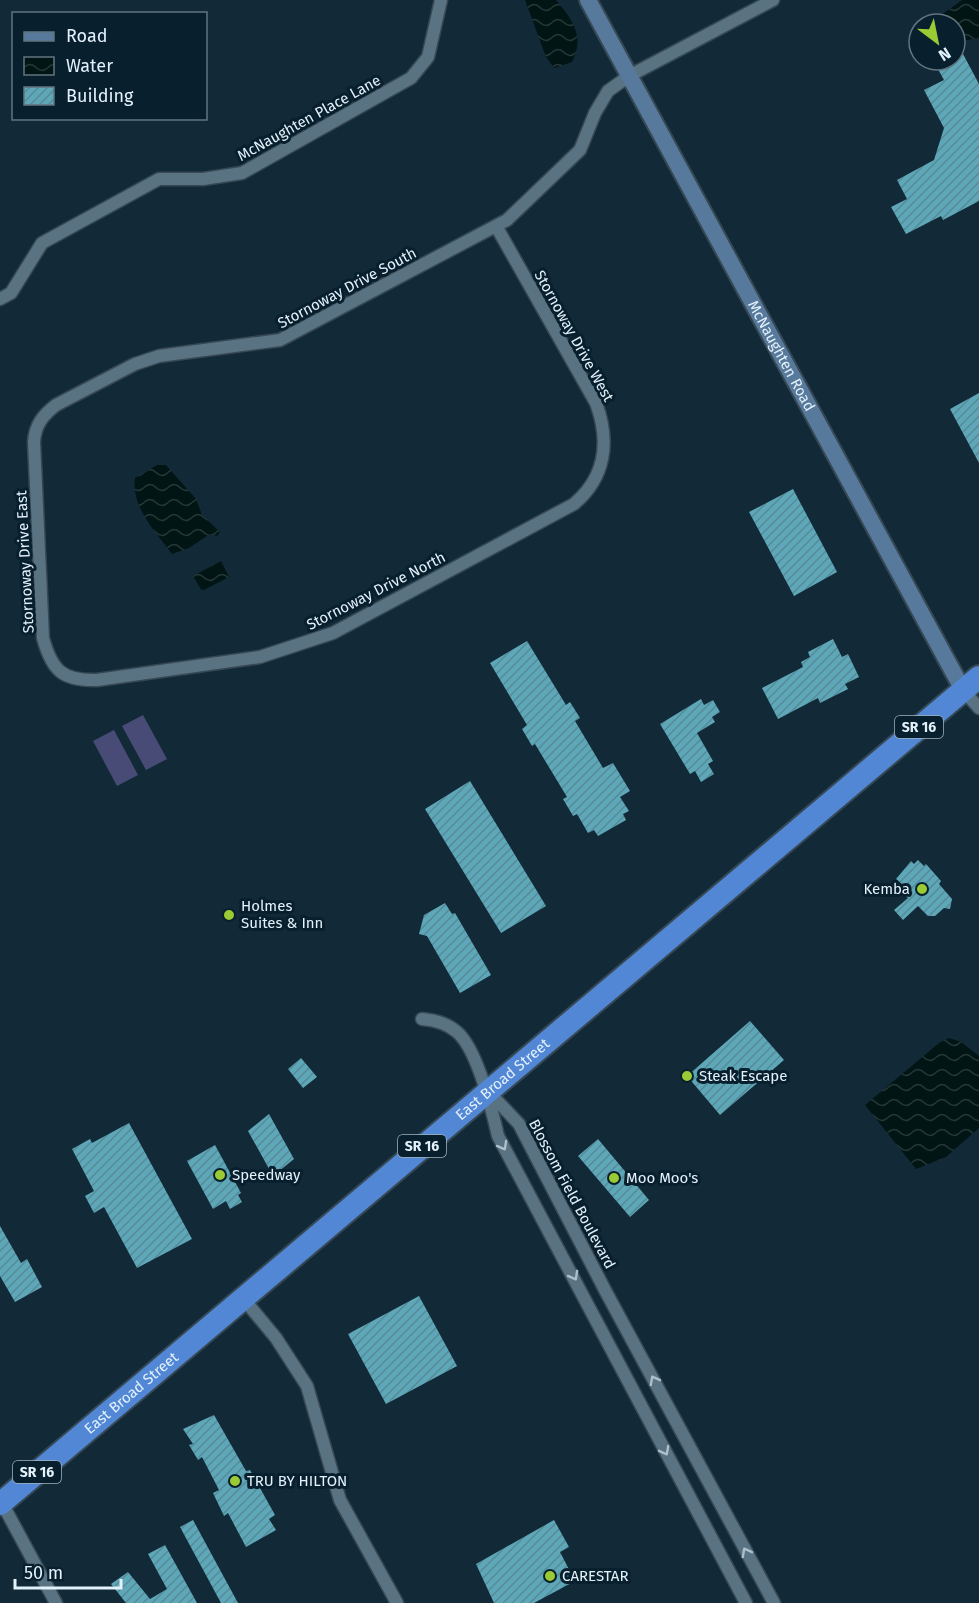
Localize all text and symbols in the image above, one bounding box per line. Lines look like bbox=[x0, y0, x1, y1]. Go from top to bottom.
legend bbox=[12, 12, 207, 120]
north arrow bbox=[907, 12, 967, 72]
text: Road bbox=[66, 25, 108, 47]
text: N bbox=[935, 43, 954, 65]
text: Water bbox=[66, 55, 113, 77]
street label: McNaughten Place Lane bbox=[234, 71, 384, 165]
text: Building bbox=[66, 85, 134, 107]
street label: Stornoway Drive South bbox=[275, 244, 419, 332]
street label: Stornoway Drive West bbox=[530, 267, 618, 405]
street label: McNaughten Road bbox=[744, 297, 819, 414]
street label: Stornoway Drive East bbox=[12, 490, 38, 634]
street label: Stornoway Drive North bbox=[304, 548, 448, 634]
road number: SR 16 bbox=[895, 716, 943, 738]
place label: Kemba bbox=[863, 880, 910, 898]
marker: Kemba bbox=[915, 882, 929, 896]
place label: Holmes Suites & Inn bbox=[241, 897, 323, 932]
marker: Holmes Suites & Inn bbox=[222, 908, 236, 922]
street label: East Broad Street bbox=[452, 1034, 554, 1124]
place label: Steak Escape bbox=[699, 1067, 787, 1085]
marker: Steak Escape bbox=[680, 1069, 694, 1083]
street label: Blossom Field Boulevard bbox=[525, 1116, 619, 1272]
road number: SR 16 bbox=[398, 1135, 446, 1157]
one-way arrow bbox=[496, 1140, 507, 1150]
place label: Speedway bbox=[232, 1166, 301, 1184]
marker: Speedway bbox=[213, 1168, 227, 1182]
place label: Moo Moo's bbox=[626, 1169, 698, 1187]
marker: Moo Moo's bbox=[607, 1171, 621, 1185]
one-way arrow bbox=[567, 1270, 578, 1280]
street label: East Broad Street bbox=[81, 1348, 182, 1438]
one-way arrow bbox=[650, 1376, 661, 1386]
one-way arrow bbox=[658, 1445, 669, 1455]
road number: SR 16 bbox=[13, 1461, 61, 1483]
place label: TRU BY HILTON bbox=[247, 1472, 347, 1490]
marker: TRU BY HILTON bbox=[228, 1474, 242, 1488]
one-way arrow bbox=[742, 1547, 753, 1558]
scale bar bbox=[15, 1552, 122, 1590]
text: 50 m bbox=[24, 1562, 63, 1584]
place label: CARESTAR bbox=[562, 1567, 628, 1585]
marker: CARESTAR bbox=[543, 1569, 557, 1583]

